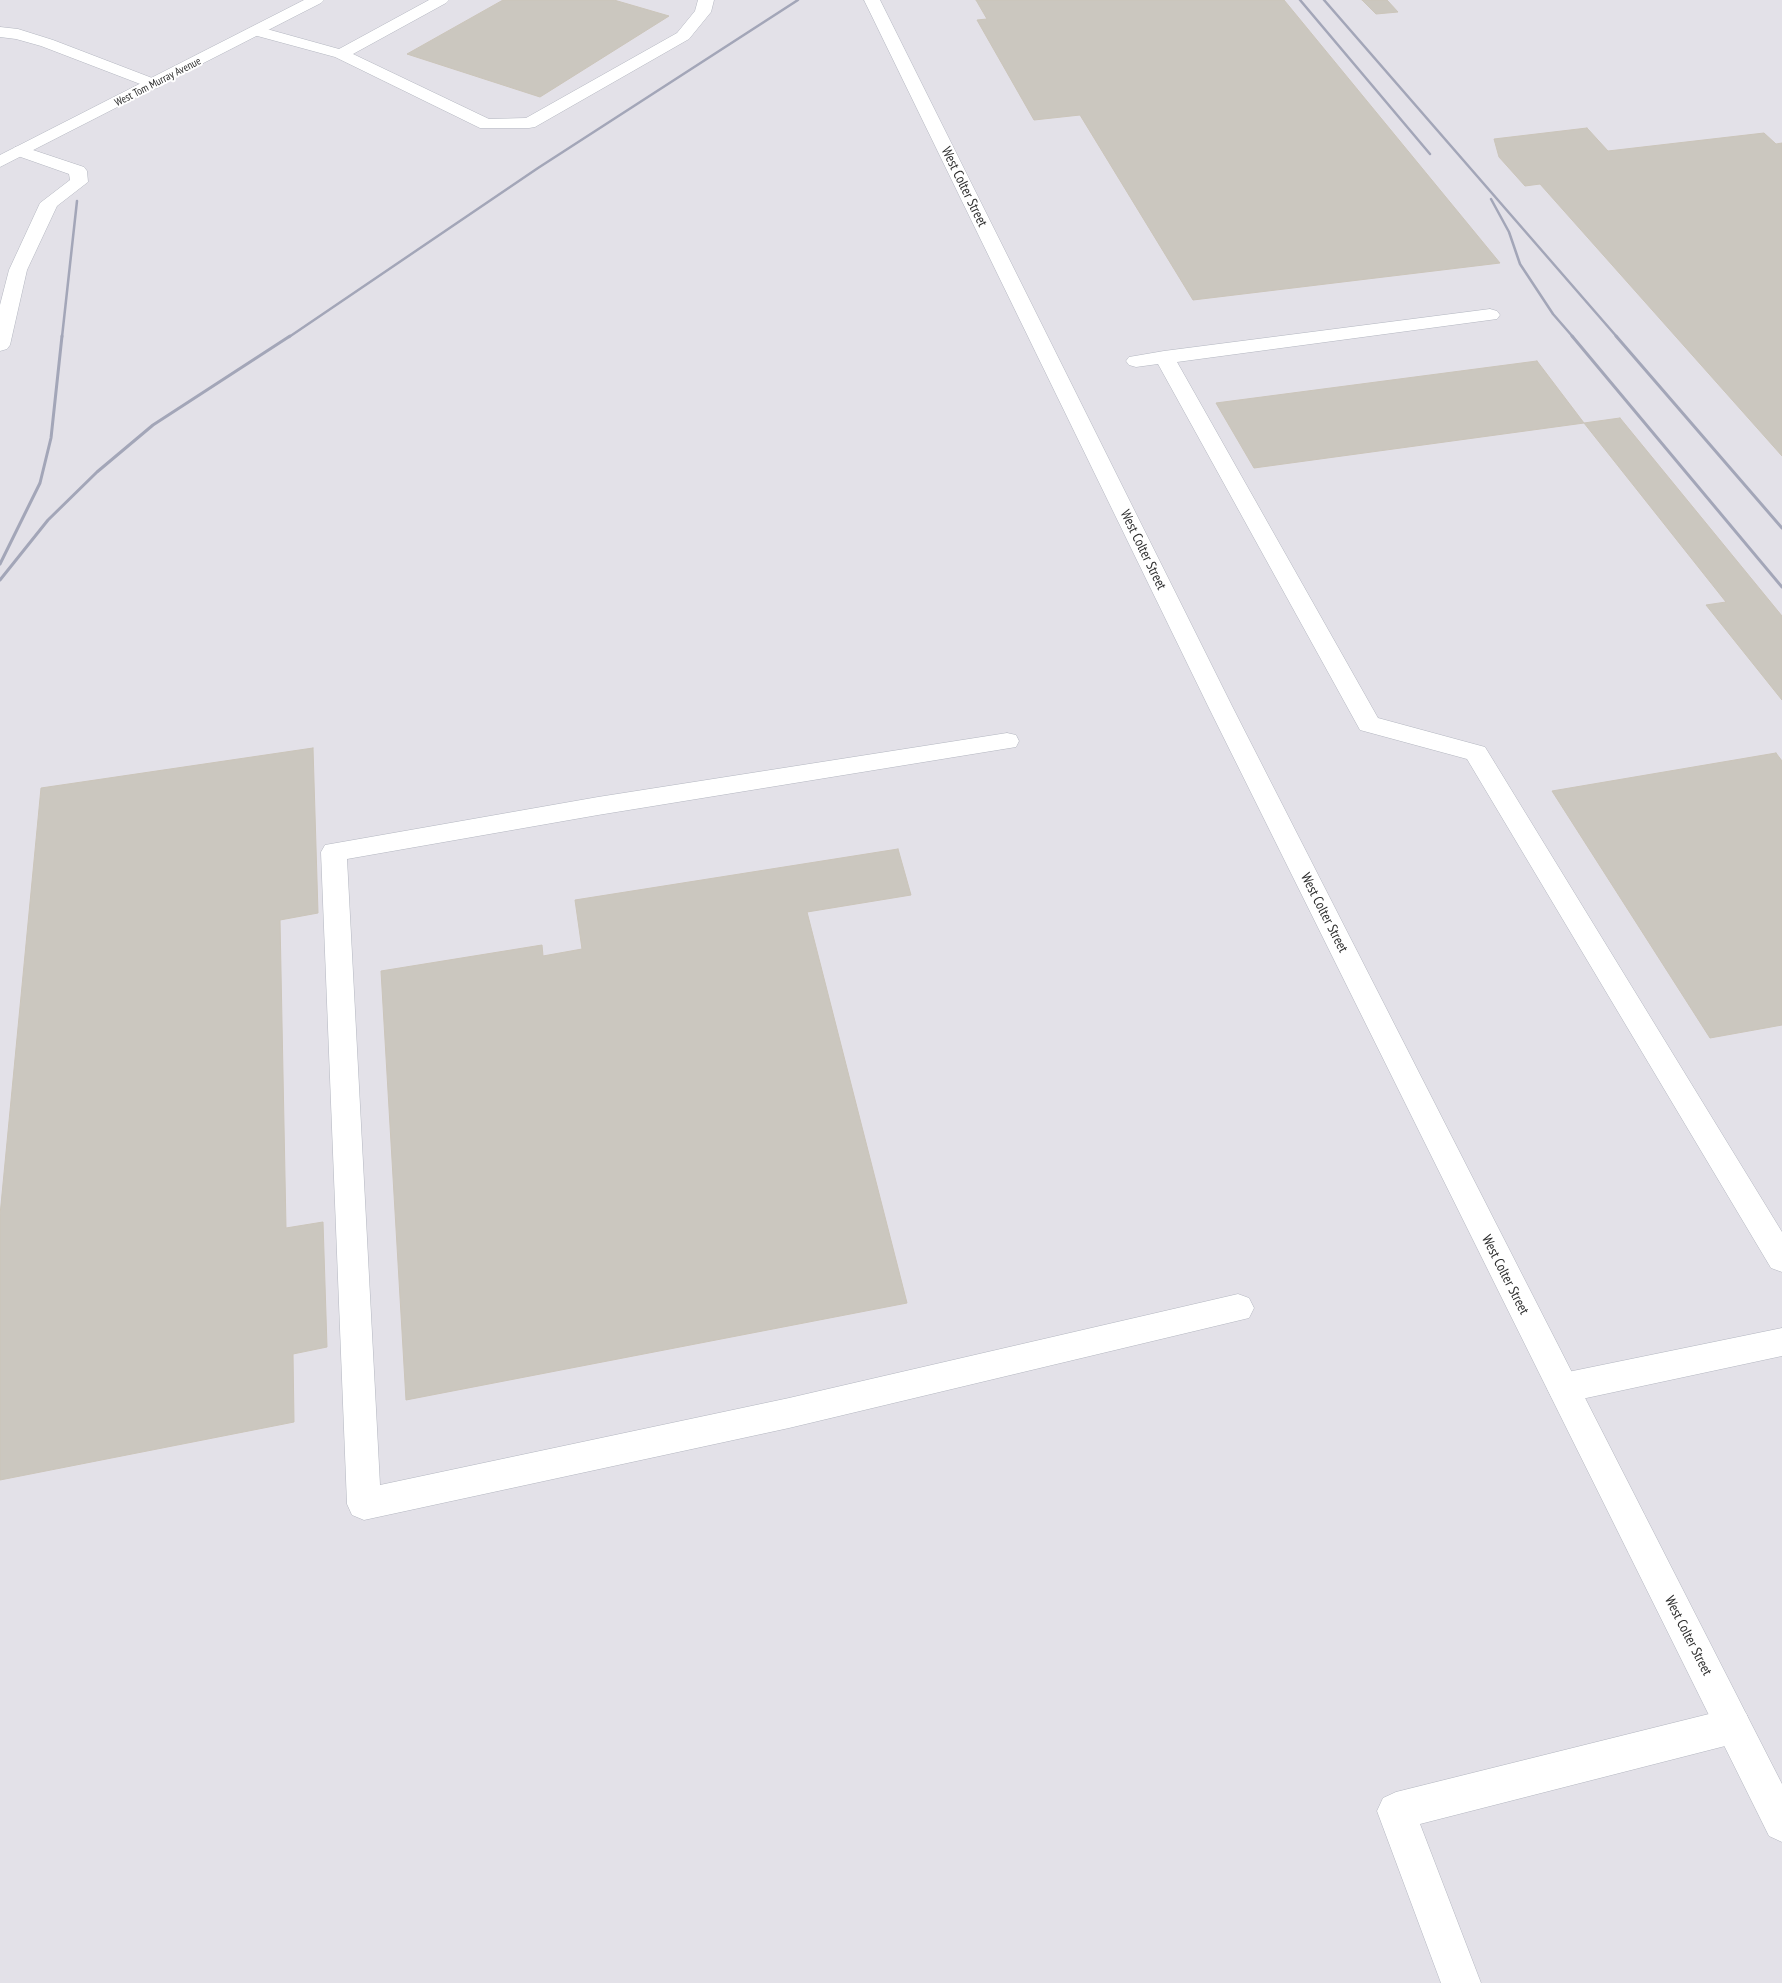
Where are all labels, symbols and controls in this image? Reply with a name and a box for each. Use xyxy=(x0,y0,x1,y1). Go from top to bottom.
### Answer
street label: West Tom Murray Avenue xyxy=(113,55,203,109)
street label: West Colter Street xyxy=(937,144,991,230)
street label: West Colter Street xyxy=(1116,507,1170,593)
street label: West Colter Street xyxy=(1297,870,1351,956)
street label: West Colter Street xyxy=(1478,1232,1532,1318)
street label: West Colter Street xyxy=(1661,1593,1715,1679)

